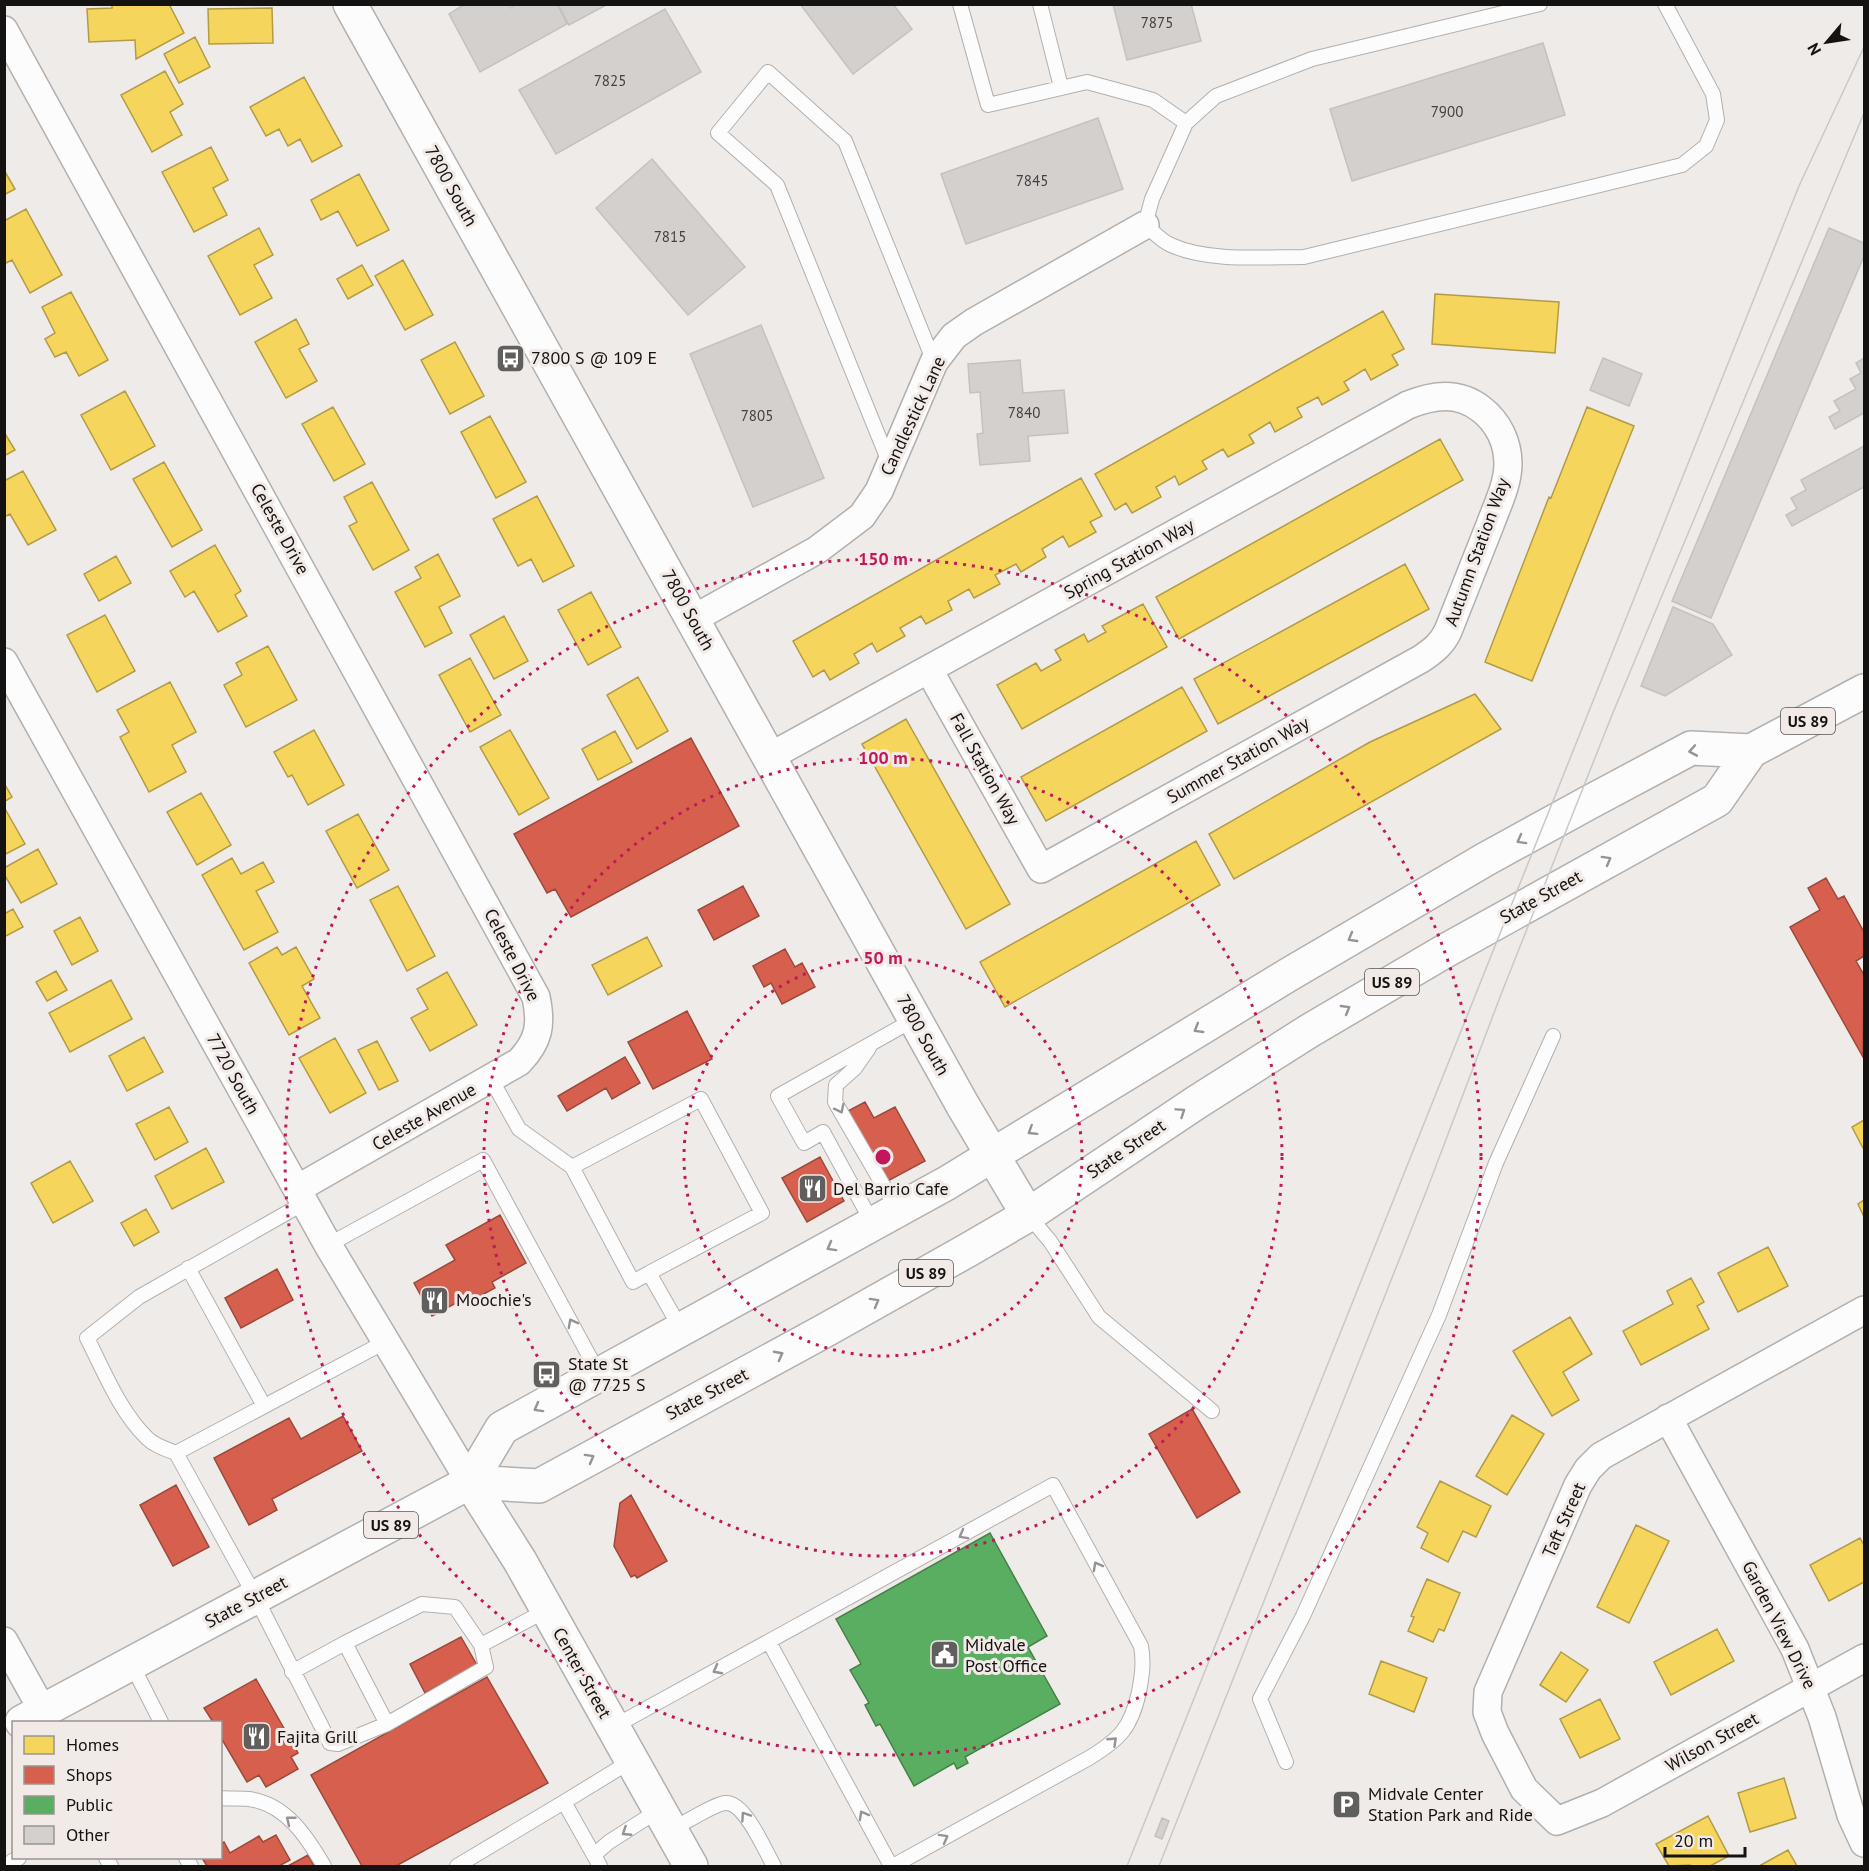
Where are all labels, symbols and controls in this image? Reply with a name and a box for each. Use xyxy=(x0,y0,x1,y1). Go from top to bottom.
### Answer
north arrow xyxy=(1797,12,1857,72)
house number: 7875 xyxy=(1141,13,1173,32)
text: N xyxy=(1803,40,1825,59)
house number: 7825 xyxy=(594,71,626,90)
house number: 7900 xyxy=(1431,102,1463,121)
street label: 7800 South xyxy=(420,141,483,230)
house number: 7845 xyxy=(1016,171,1048,190)
house number: 7815 xyxy=(654,227,686,246)
bus stop icon: 7800 S @ 109 E xyxy=(494,342,526,374)
place label: 7800 S @ 109 E xyxy=(531,346,657,369)
street label: Candlestick Lane xyxy=(875,352,950,479)
house number: 7840 xyxy=(1008,403,1040,422)
house number: 7805 xyxy=(741,406,773,425)
street label: Autumn Station Way xyxy=(1439,474,1514,629)
street label: Celeste Drive xyxy=(246,479,315,578)
street label: Spring Station Way xyxy=(1060,513,1198,604)
text: 150 m xyxy=(858,547,908,570)
street label: 7800 South xyxy=(657,565,720,654)
road number: US 89 xyxy=(1781,708,1835,734)
street label: Fall Station Way xyxy=(945,709,1026,829)
street label: Summer Station Way xyxy=(1162,711,1314,808)
one-way arrow xyxy=(1688,744,1698,757)
text: 100 m xyxy=(858,746,908,769)
one-way arrow xyxy=(1516,833,1527,844)
one-way arrow xyxy=(1601,856,1611,867)
street label: State Street xyxy=(1496,865,1586,929)
street label: Celeste Drive xyxy=(479,905,546,1005)
one-way arrow xyxy=(1348,930,1358,942)
text: 50 m xyxy=(863,946,903,969)
road number: US 89 xyxy=(1365,969,1419,995)
street label: 7800 South xyxy=(892,990,955,1079)
one-way arrow xyxy=(1340,1004,1350,1016)
one-way arrow xyxy=(1194,1022,1204,1034)
street label: 7720 South xyxy=(202,1029,265,1118)
street label: Celeste Avenue xyxy=(368,1078,480,1156)
one-way arrow xyxy=(832,1102,844,1113)
one-way arrow xyxy=(1175,1108,1186,1119)
street label: State Street xyxy=(1082,1114,1170,1183)
one-way arrow xyxy=(1028,1123,1038,1135)
centre of rings xyxy=(873,1147,893,1167)
restaurant icon: Del Barrio Cafe xyxy=(796,1173,828,1205)
place label: Del Barrio Cafe xyxy=(833,1177,949,1200)
one-way arrow xyxy=(827,1240,837,1251)
road number: US 89 xyxy=(899,1260,953,1286)
restaurant icon: Moochie's xyxy=(419,1284,451,1316)
place label: Moochie's xyxy=(456,1288,532,1311)
one-way arrow xyxy=(868,1298,879,1310)
one-way arrow xyxy=(568,1318,579,1329)
one-way arrow xyxy=(773,1351,783,1362)
place label: State St @ 7725 S xyxy=(568,1352,646,1396)
bus stop icon: State St @ 7725 S xyxy=(531,1358,563,1390)
street label: State Street xyxy=(661,1362,752,1425)
one-way arrow xyxy=(533,1401,544,1412)
one-way arrow xyxy=(584,1454,594,1465)
street label: Taft Street xyxy=(1537,1479,1590,1561)
road number: US 89 xyxy=(364,1512,418,1538)
one-way arrow xyxy=(959,1528,969,1539)
street label: Garden View Drive xyxy=(1737,1557,1822,1693)
one-way arrow xyxy=(1093,1562,1104,1572)
street label: State Street xyxy=(200,1570,291,1633)
street label: Center Street xyxy=(548,1623,617,1722)
place label: Midvale Post Office xyxy=(965,1633,1047,1677)
public building icon: Midvale Post Office xyxy=(928,1639,960,1671)
one-way arrow xyxy=(713,1663,724,1674)
street label: Wilson Street xyxy=(1661,1707,1762,1777)
legend xyxy=(12,1721,222,1859)
restaurant icon: Fajita Grill xyxy=(240,1721,272,1753)
place label: Fajita Grill xyxy=(277,1725,358,1748)
text: Homes xyxy=(66,1733,119,1756)
one-way arrow xyxy=(1106,1737,1116,1748)
text: Shops xyxy=(66,1763,112,1786)
place label: Midvale Center Station Park and Ride xyxy=(1368,1782,1533,1826)
parking icon: Midvale Center Station Park and Ride xyxy=(1331,1788,1363,1820)
text: Public xyxy=(66,1793,113,1816)
one-way arrow xyxy=(859,1811,870,1821)
one-way arrow xyxy=(741,1812,752,1823)
one-way arrow xyxy=(286,1816,297,1827)
scale bar xyxy=(1665,1820,1744,1858)
text: Other xyxy=(66,1823,110,1846)
one-way arrow xyxy=(621,1824,632,1835)
text: 20 m xyxy=(1674,1829,1713,1852)
one-way arrow xyxy=(938,1834,948,1845)

